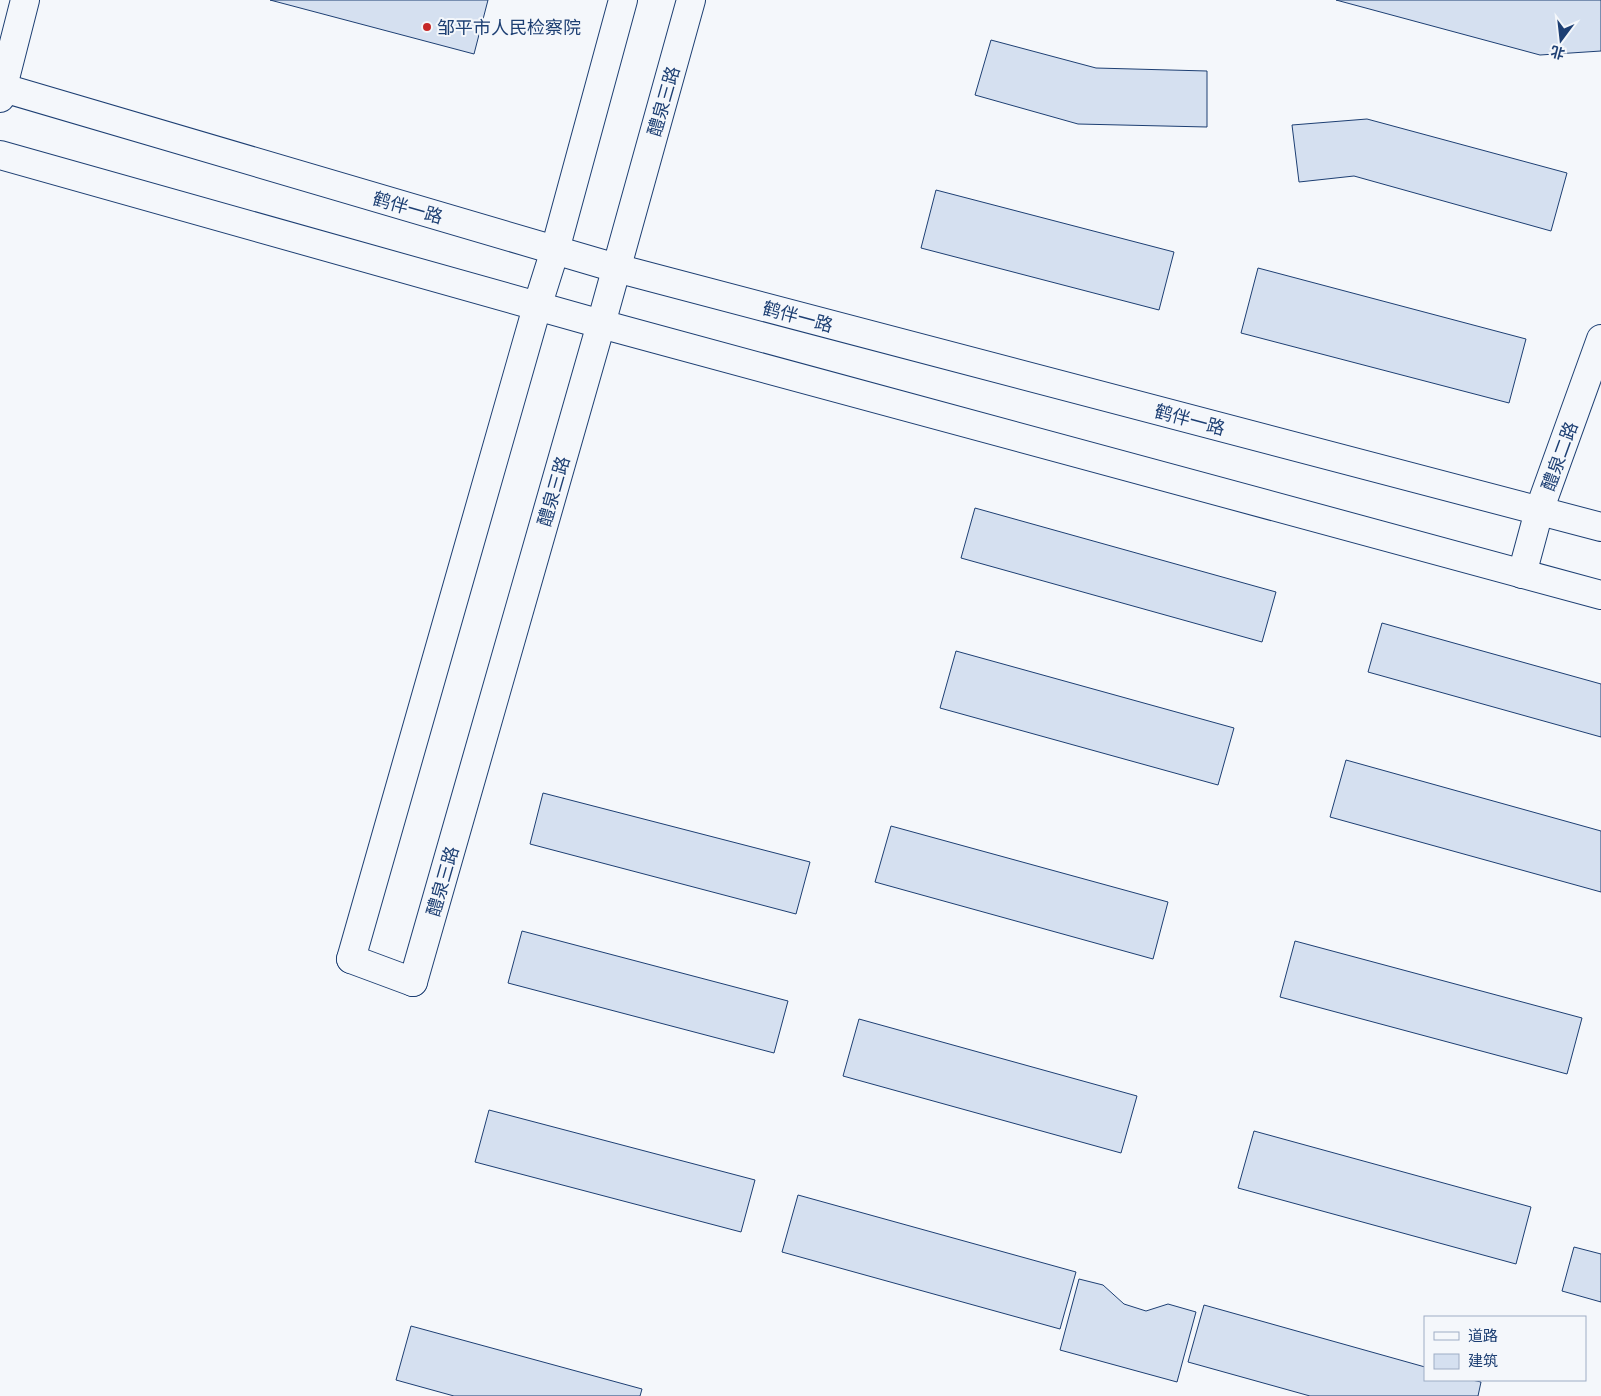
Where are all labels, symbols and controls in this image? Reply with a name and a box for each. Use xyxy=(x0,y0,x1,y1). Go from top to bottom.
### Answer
north arrow xyxy=(1536,15,1586,65)
place label: 邹平市人民检察院 xyxy=(437,16,581,38)
marker: 邹平市人民检察院 xyxy=(421,21,433,33)
text: 北 xyxy=(1549,43,1566,63)
street label: 醴泉三路 xyxy=(643,63,683,139)
street label: 鹤伴一路 xyxy=(370,187,446,227)
street label: 鹤伴一路 xyxy=(760,296,836,336)
street label: 鹤伴一路 xyxy=(1152,399,1228,439)
street label: 醴泉二路 xyxy=(1536,418,1582,494)
street label: 醴泉三路 xyxy=(533,453,573,529)
street label: 醴泉三路 xyxy=(422,843,462,919)
legend xyxy=(1424,1316,1586,1381)
text: 道路 xyxy=(1468,1326,1498,1344)
text: 建筑 xyxy=(1468,1351,1498,1369)

